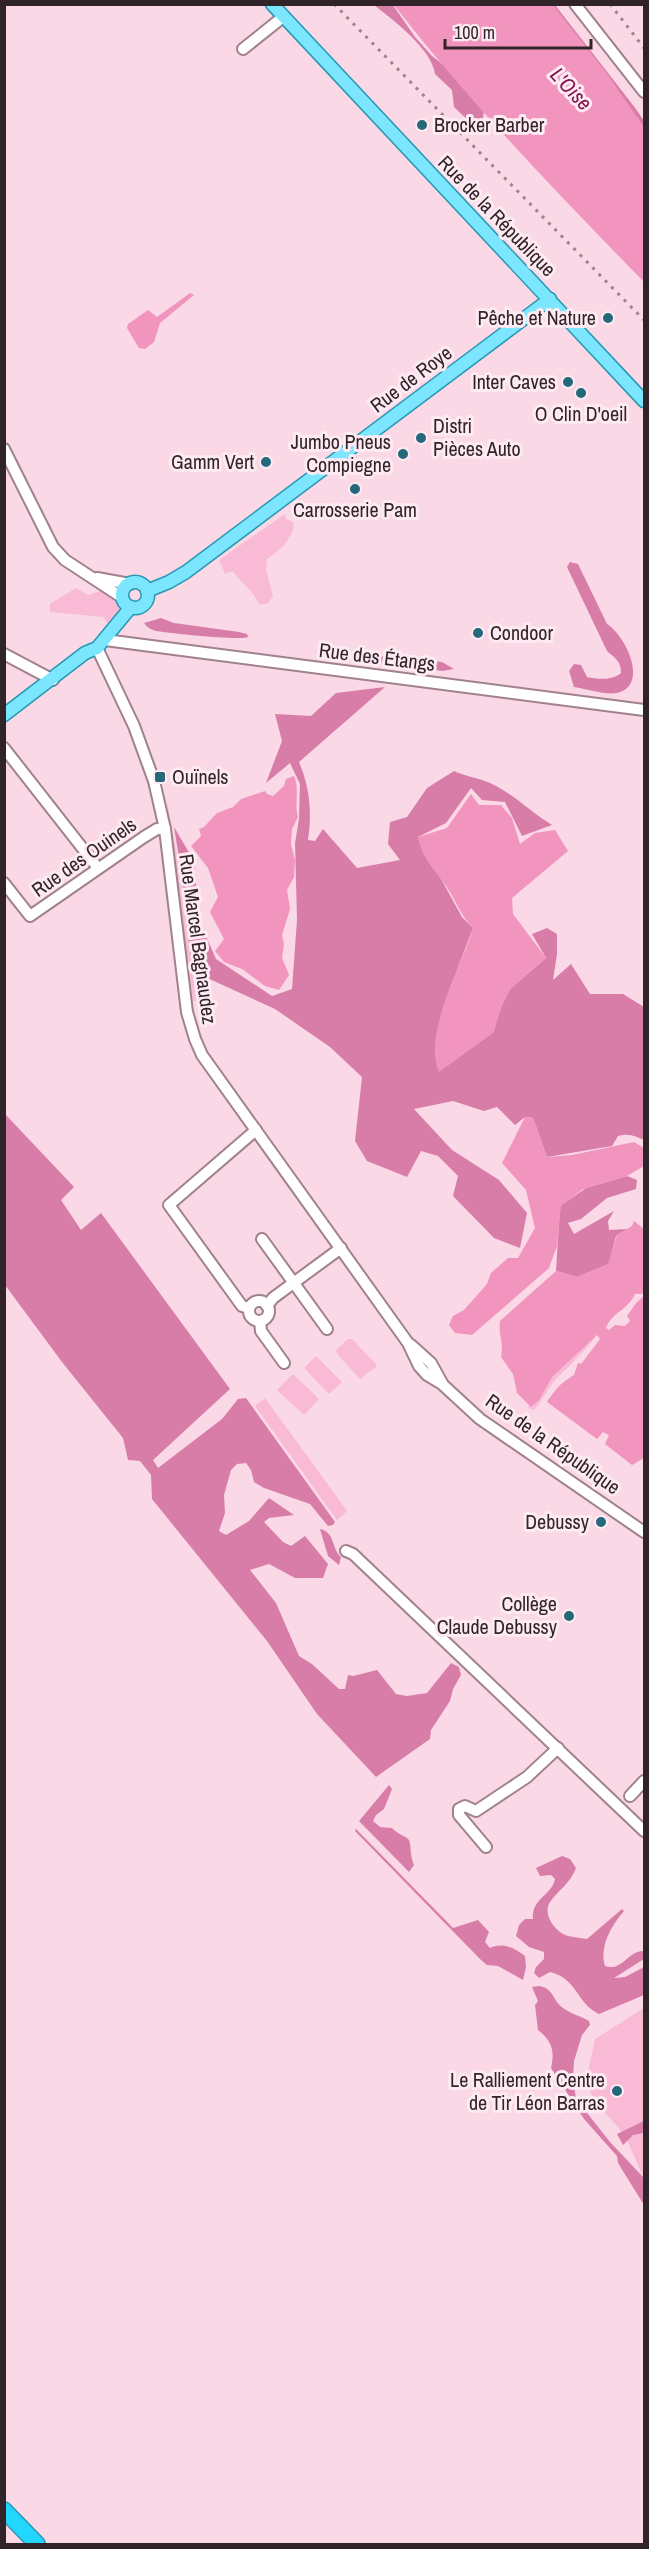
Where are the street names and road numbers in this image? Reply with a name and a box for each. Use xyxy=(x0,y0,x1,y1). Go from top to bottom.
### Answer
street label: Rue de la République xyxy=(433,149,562,282)
street label: Rue de Roye xyxy=(364,339,457,418)
street label: Rue des Étangs xyxy=(317,636,437,677)
street label: Rue des Ouinels xyxy=(26,810,141,903)
street label: Rue Marcel Bagnaudez xyxy=(173,852,224,1026)
street label: Rue de la République xyxy=(481,1387,626,1500)

